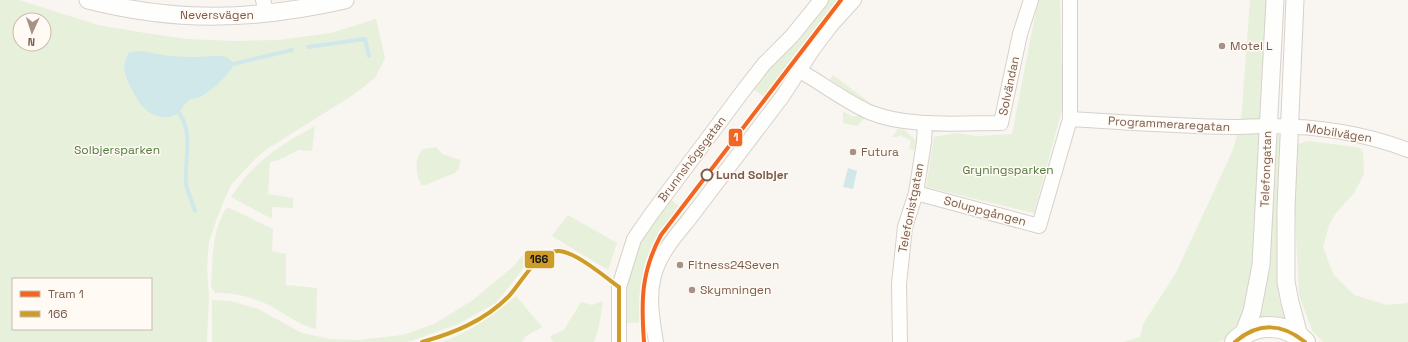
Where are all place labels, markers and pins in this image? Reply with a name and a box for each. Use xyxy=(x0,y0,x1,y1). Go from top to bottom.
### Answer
place label: Motel L xyxy=(1230,38,1273,54)
marker: Motel L xyxy=(1217,41,1227,51)
place label: Futura xyxy=(861,144,899,160)
marker: Futura xyxy=(848,147,858,157)
place label: Lund Solbjer xyxy=(716,167,789,183)
marker: Lund Solbjer xyxy=(700,168,714,182)
place label: Fitness24Seven xyxy=(688,257,779,273)
marker: Fitness24Seven xyxy=(675,260,685,270)
place label: Skymningen xyxy=(700,282,771,298)
marker: Skymningen xyxy=(687,285,697,295)

